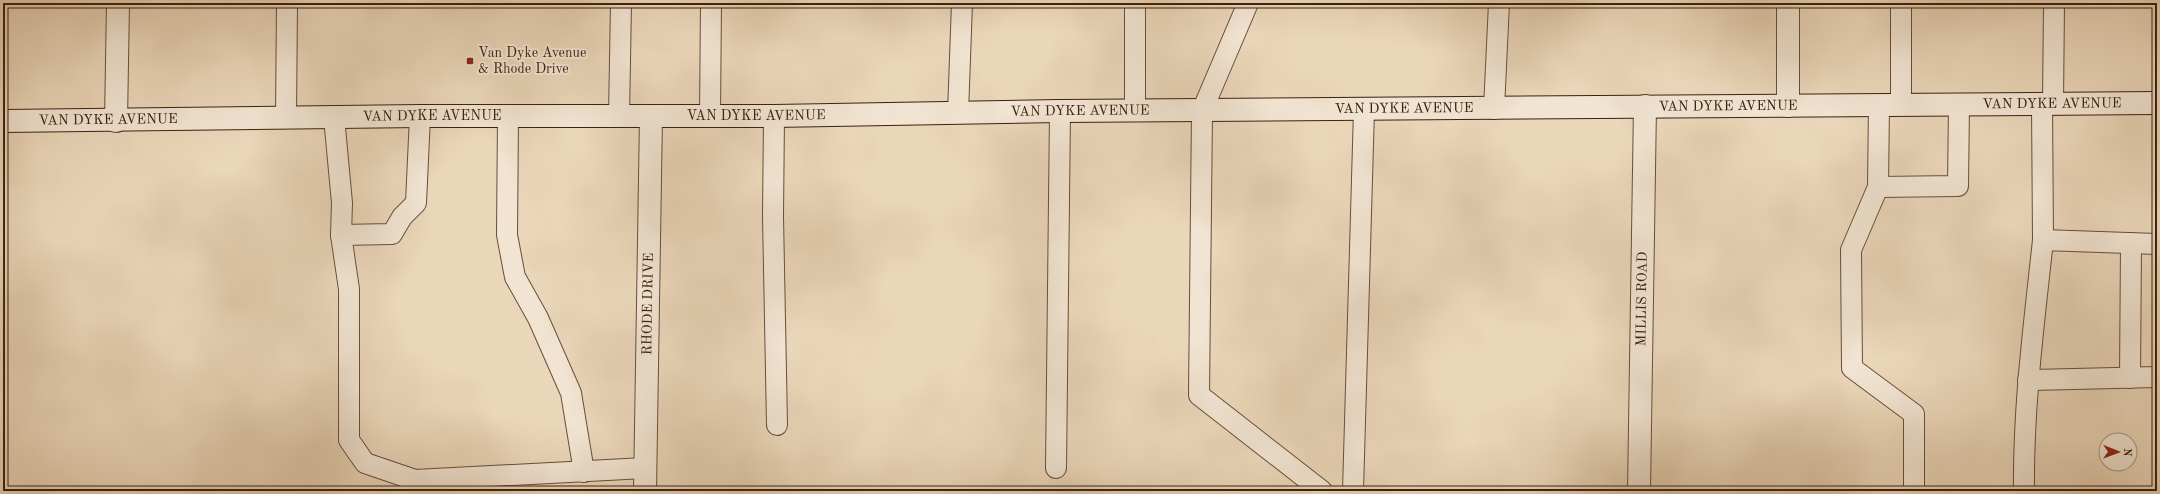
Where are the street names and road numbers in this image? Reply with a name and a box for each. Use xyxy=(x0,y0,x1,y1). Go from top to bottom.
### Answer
street label: VAN DYKE AVENUE xyxy=(1982,96,2122,111)
street label: VAN DYKE AVENUE xyxy=(1658,99,1798,114)
street label: VAN DYKE AVENUE xyxy=(1334,101,1474,116)
street label: VAN DYKE AVENUE xyxy=(1010,103,1150,119)
street label: VAN DYKE AVENUE xyxy=(686,108,826,123)
street label: VAN DYKE AVENUE xyxy=(362,109,502,124)
street label: VAN DYKE AVENUE xyxy=(38,112,178,128)
street label: MILLIS ROAD xyxy=(1634,251,1650,347)
street label: RHODE DRIVE xyxy=(640,253,656,355)

